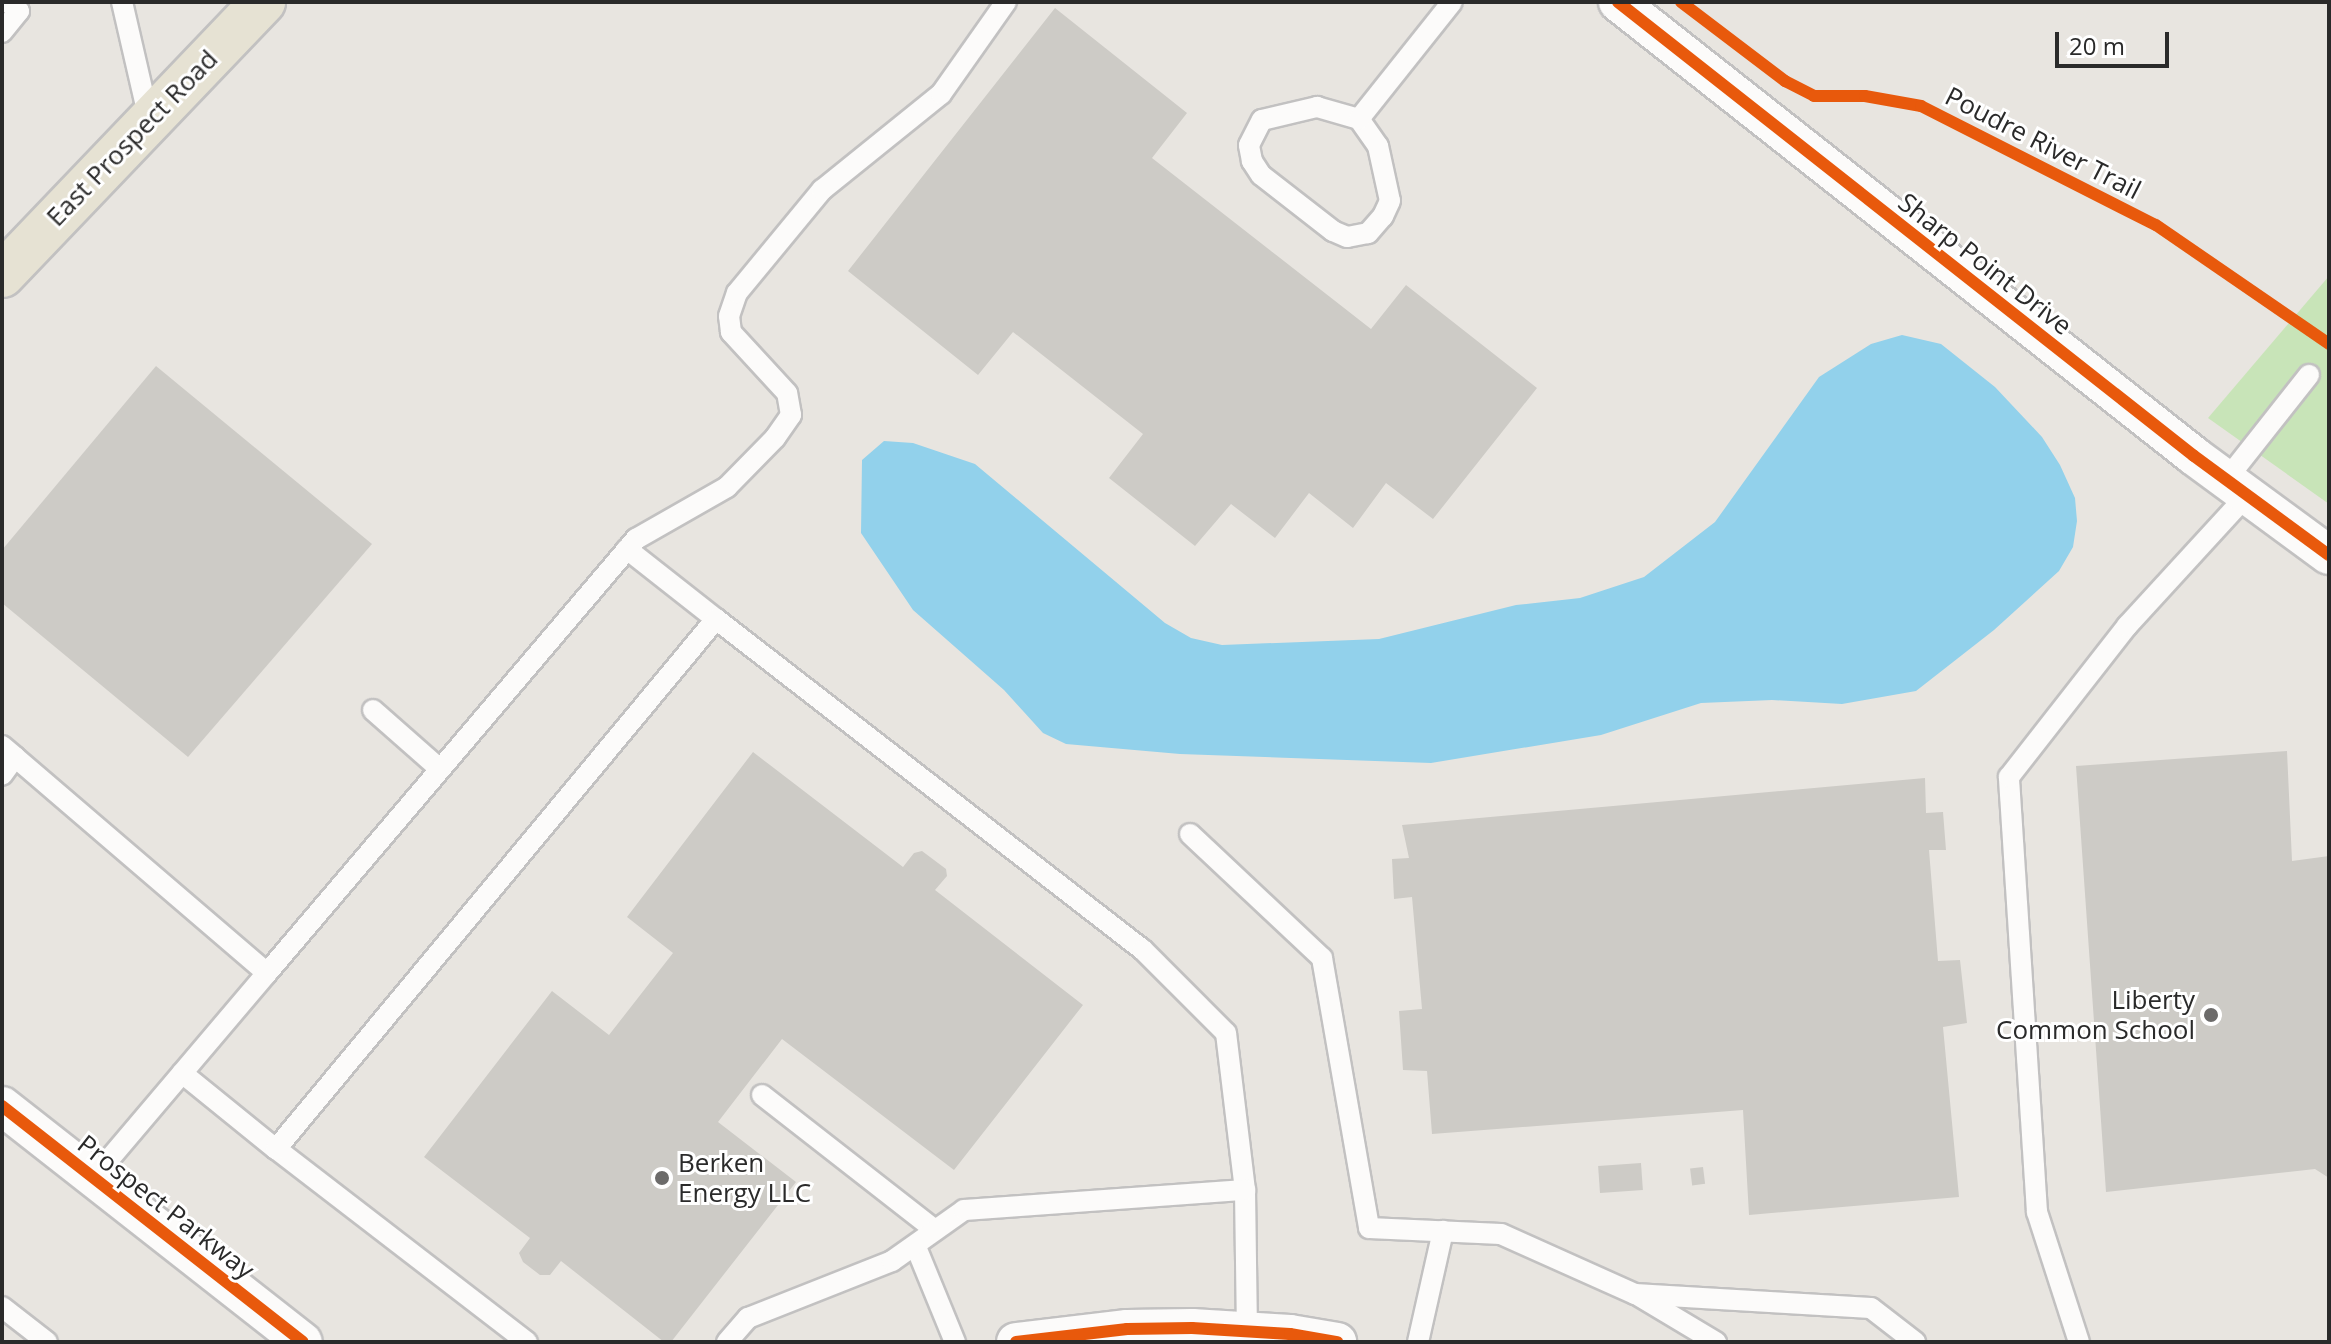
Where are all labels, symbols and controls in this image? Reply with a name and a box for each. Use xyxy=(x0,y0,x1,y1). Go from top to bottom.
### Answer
scale bar xyxy=(2059,16,2173,66)
text: 20 m xyxy=(2069,29,2125,62)
street label: East Prospect Road xyxy=(40,43,224,233)
street label: Poudre River Trail xyxy=(1940,80,2146,206)
street label: Sharp Point Drive xyxy=(1892,187,2078,341)
place label: Liberty Common School xyxy=(1996,984,2195,1046)
marker: Liberty Common School xyxy=(2202,1006,2220,1024)
street label: Prospect Parkway xyxy=(72,1128,260,1286)
place label: Berken Energy LLC xyxy=(678,1147,811,1208)
marker: Berken Energy LLC xyxy=(653,1169,671,1187)

